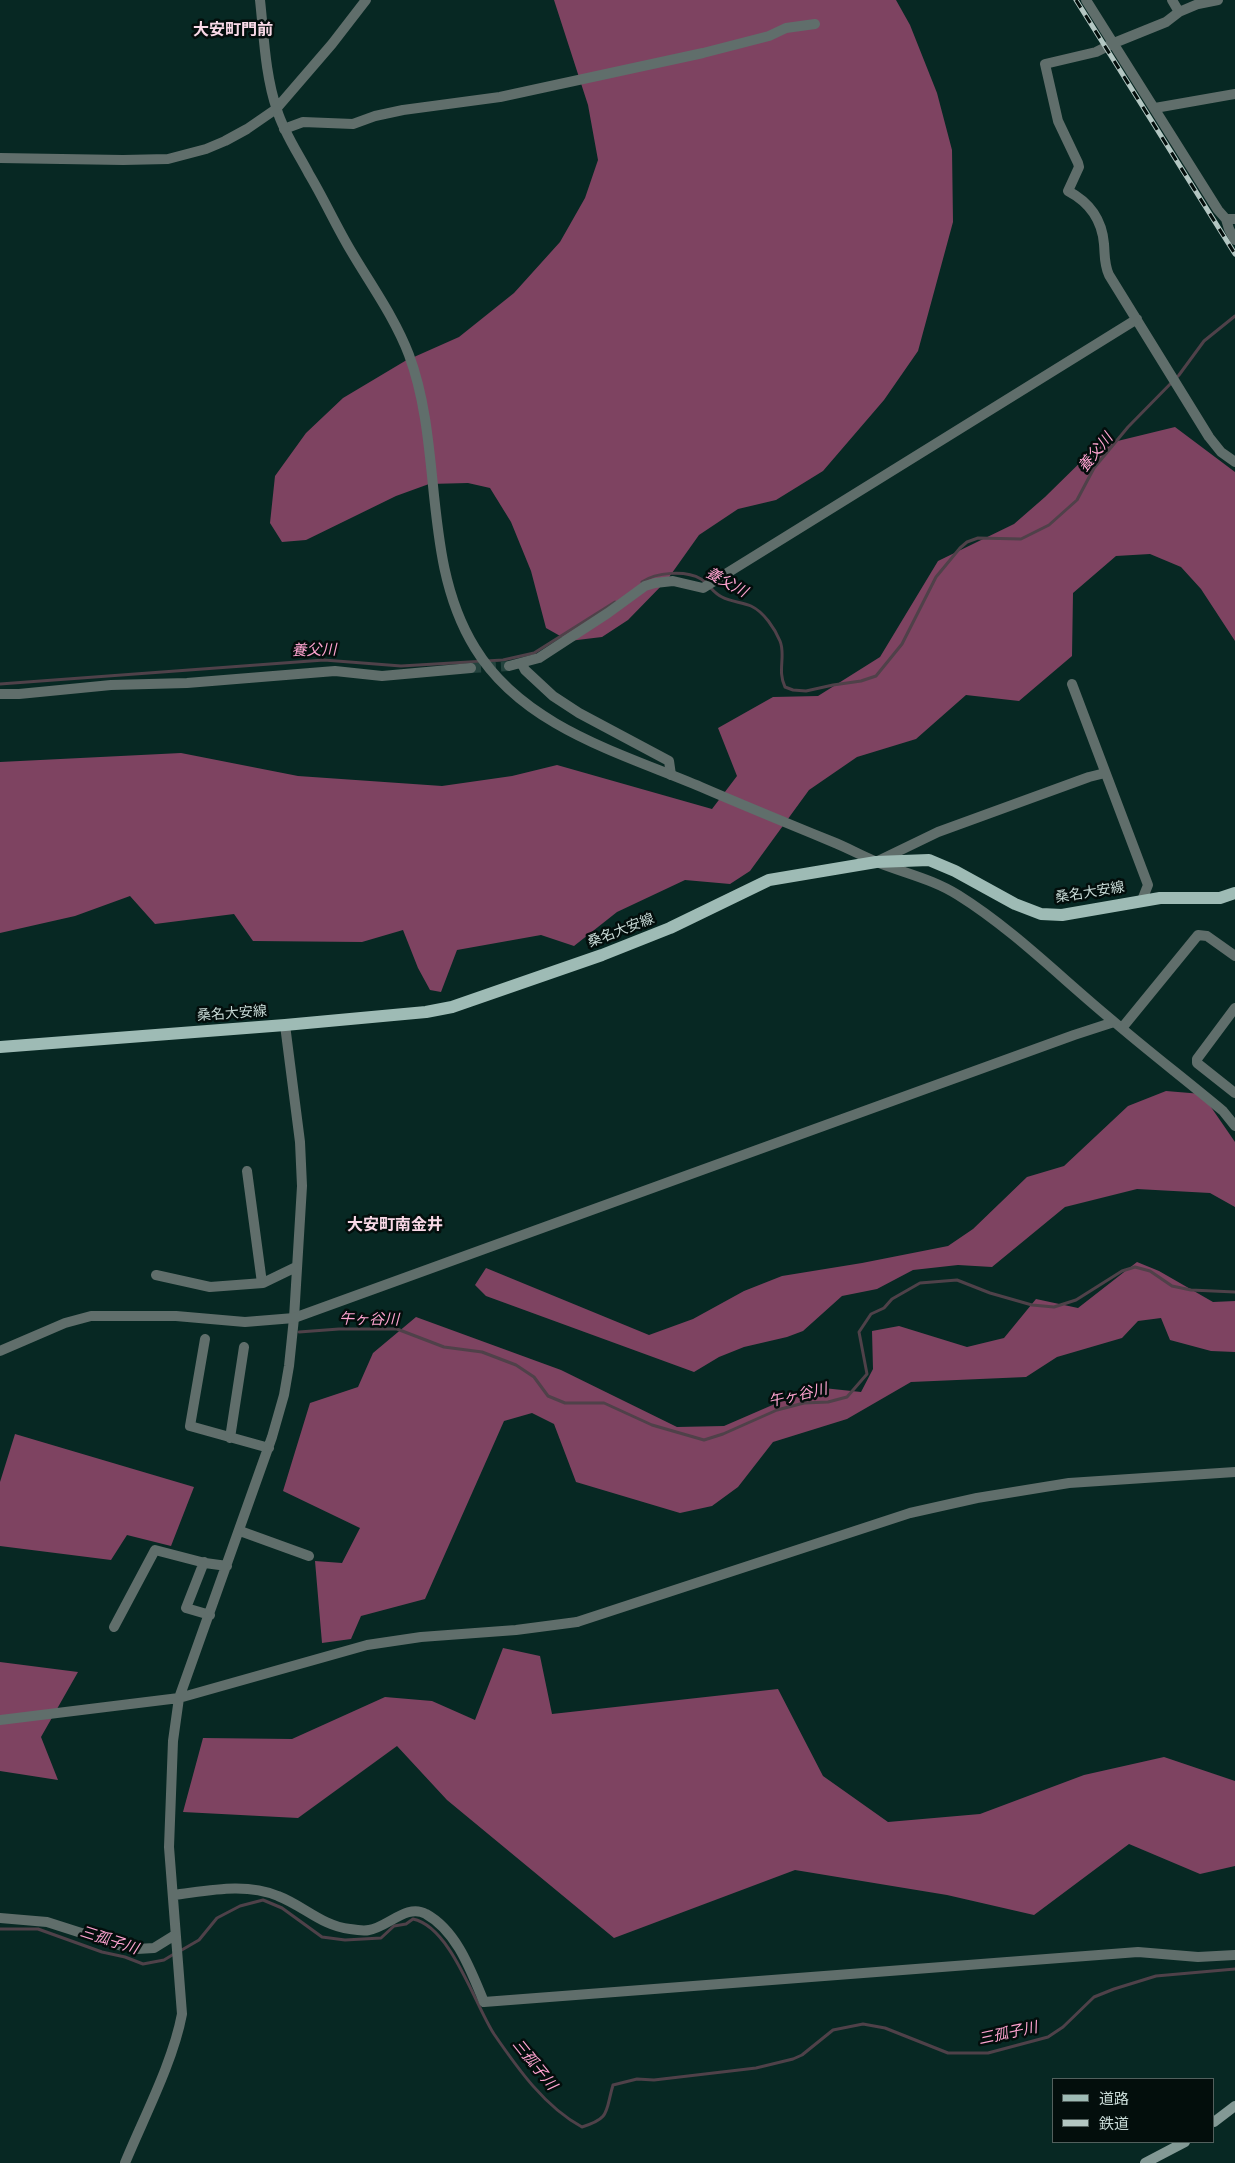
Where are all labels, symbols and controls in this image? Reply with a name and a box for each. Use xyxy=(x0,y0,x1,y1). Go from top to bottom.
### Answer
district label: 大安町門前 xyxy=(193,21,273,41)
water label: 養父川 xyxy=(1075,430,1117,476)
water label: 養父川 xyxy=(702,564,750,602)
water label: 養父川 xyxy=(291,642,337,660)
street label: 桑名大安線 xyxy=(1054,879,1126,907)
street label: 桑名大安線 xyxy=(585,911,657,951)
street label: 桑名大安線 xyxy=(196,1003,268,1025)
district label: 大安町南金井 xyxy=(347,1216,443,1236)
water label: 午ヶ谷川 xyxy=(339,1310,399,1330)
water label: 午ヶ谷川 xyxy=(767,1380,829,1412)
water label: 三孤子川 xyxy=(78,1923,140,1959)
water label: 三孤子川 xyxy=(977,2019,1039,2049)
water label: 三孤子川 xyxy=(508,2036,560,2094)
legend xyxy=(1052,2078,1215,2143)
text: 道路 xyxy=(1099,2089,1129,2109)
text: 鉄道 xyxy=(1099,2114,1129,2134)

